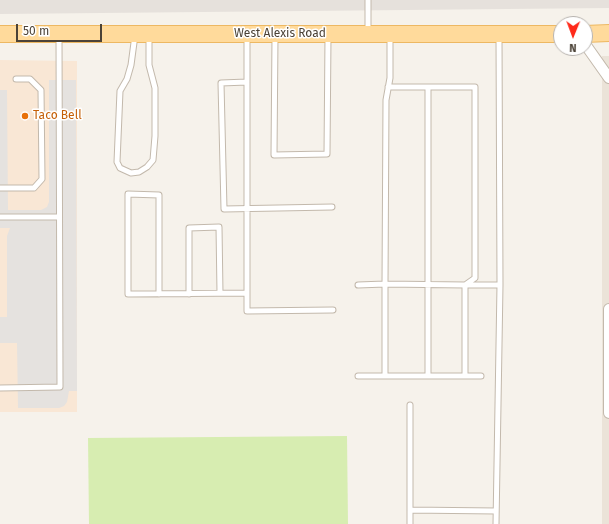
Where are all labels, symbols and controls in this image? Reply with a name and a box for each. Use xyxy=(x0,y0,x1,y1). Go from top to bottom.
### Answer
scale bar xyxy=(18,16,104,42)
north arrow xyxy=(553,16,593,56)
text: 50 m xyxy=(23,24,49,38)
street label: West Alexis Road xyxy=(234,27,326,41)
text: N xyxy=(569,41,577,54)
place label: Taco Bell xyxy=(33,109,82,123)
marker: Taco Bell xyxy=(20,111,30,121)

